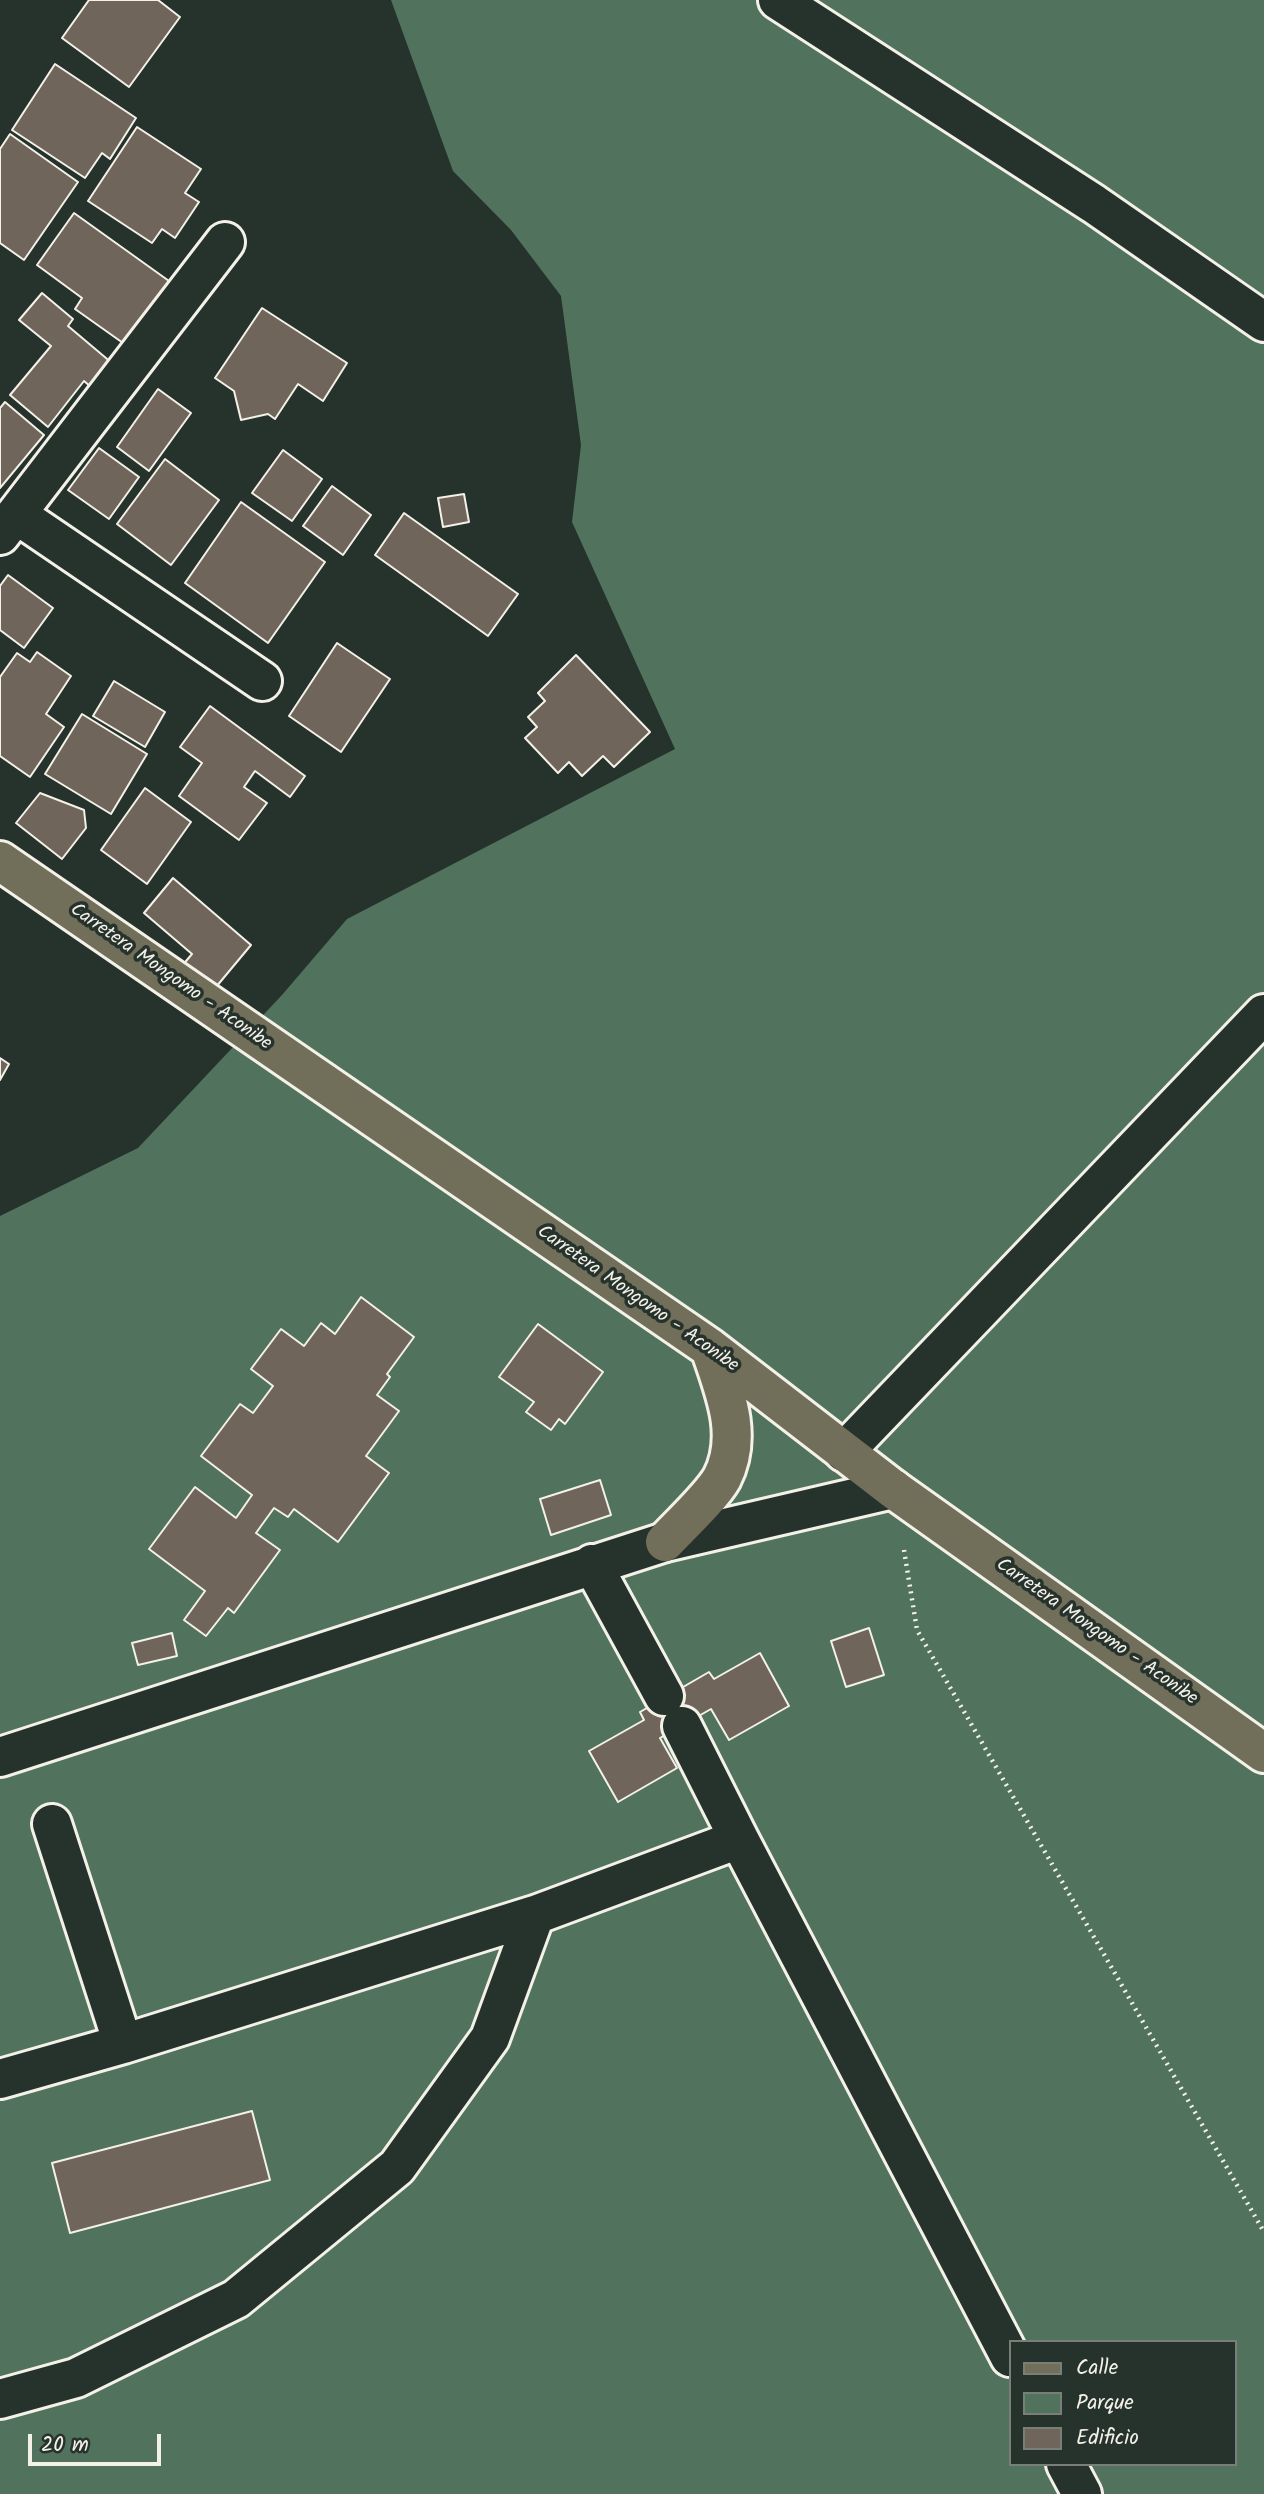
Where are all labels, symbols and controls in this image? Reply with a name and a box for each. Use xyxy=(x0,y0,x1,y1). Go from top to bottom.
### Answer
street label: Carretera Mongomo - Aconibe xyxy=(65,900,275,1056)
street label: Carretera Mongomo - Aconibe xyxy=(532,1222,742,1378)
street label: Carretera Mongomo - Aconibe xyxy=(991,1555,1201,1711)
legend xyxy=(1009,2340,1236,2466)
text: Calle xyxy=(1076,2352,1118,2385)
text: Parque xyxy=(1076,2387,1134,2420)
scale bar xyxy=(32,2420,164,2464)
text: Edificio xyxy=(1076,2422,1139,2455)
text: 20 m xyxy=(41,2429,89,2462)

